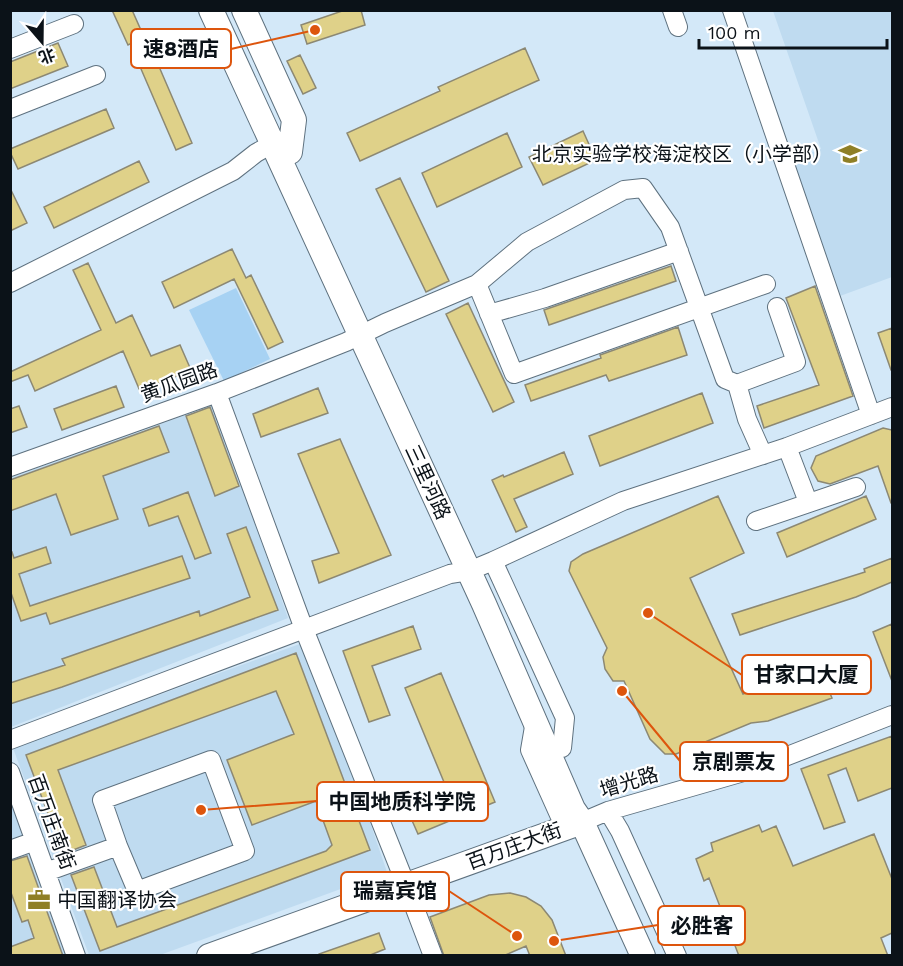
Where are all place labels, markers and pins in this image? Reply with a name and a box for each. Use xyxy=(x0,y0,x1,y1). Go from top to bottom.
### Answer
callout: 速8酒店 xyxy=(131,29,231,68)
school or university icon: 北京实验学校海淀校区（小学部） xyxy=(837,141,863,167)
place label: 北京实验学校海淀校区（小学部） xyxy=(532,142,832,166)
callout: 甘家口大厦 xyxy=(742,655,871,694)
callout: 京剧票友 xyxy=(680,742,788,781)
callout: 中国地质科学院 xyxy=(317,782,488,821)
callout: 瑞嘉宾馆 xyxy=(341,872,449,911)
office icon: 中国翻译协会 xyxy=(26,887,52,913)
place label: 中国翻译协会 xyxy=(57,888,177,912)
callout: 必胜客 xyxy=(658,906,745,945)

